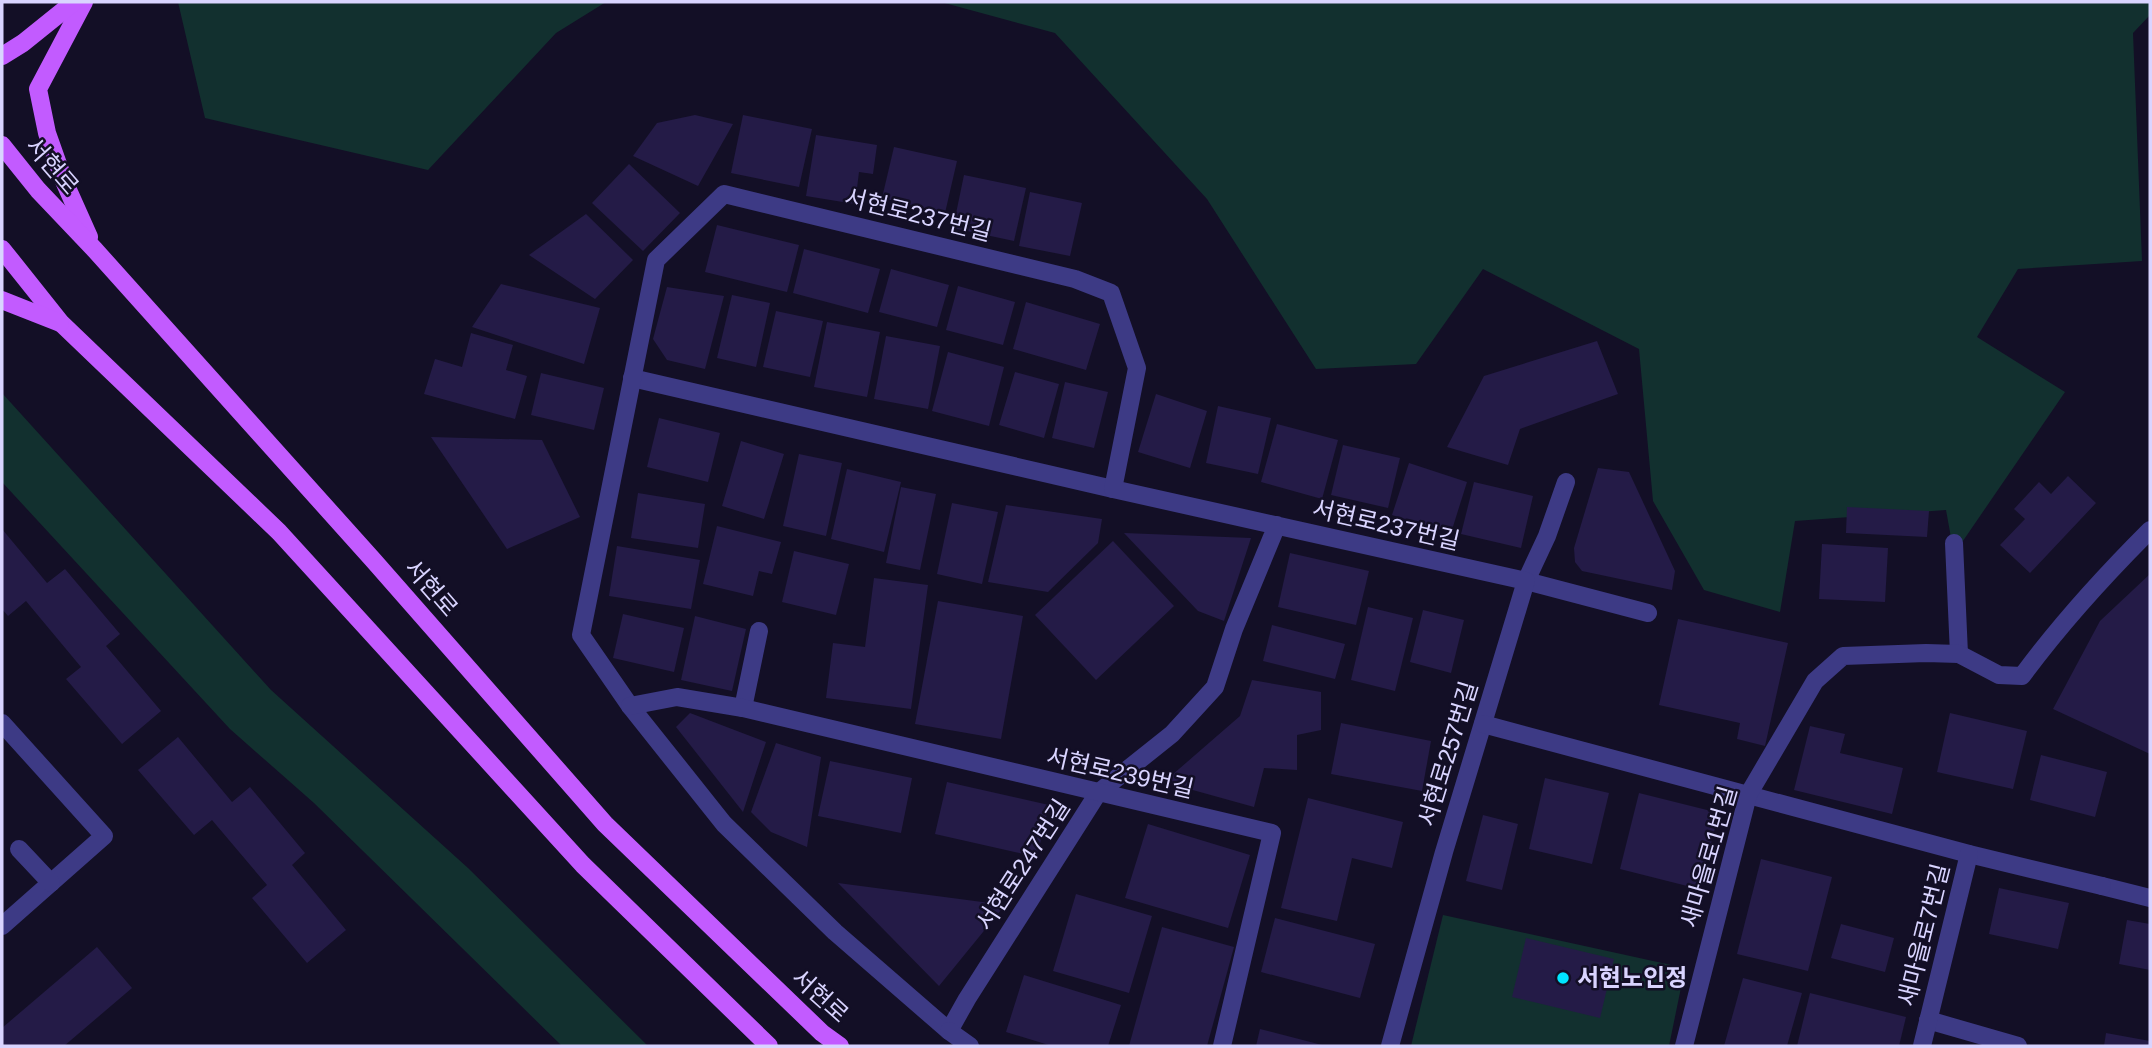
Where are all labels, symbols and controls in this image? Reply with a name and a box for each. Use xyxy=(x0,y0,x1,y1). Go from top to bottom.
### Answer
street label: 서현로 xyxy=(20,132,84,200)
street label: 서현로237번길 xyxy=(842,183,994,246)
street label: 서현로237번길 xyxy=(1310,494,1462,555)
street label: 서현로 xyxy=(399,554,463,622)
street label: 서현로257번길 xyxy=(1413,678,1482,830)
street label: 서현로239번길 xyxy=(1044,742,1196,803)
street label: 새마을로1번길 xyxy=(1675,783,1742,931)
street label: 서현로247번길 xyxy=(970,794,1075,935)
street label: 새마을로7번길 xyxy=(1893,861,1954,1009)
street label: 서현로 xyxy=(787,963,854,1028)
place label: 서현노인정 xyxy=(1577,964,1687,991)
marker: 서현노인정 xyxy=(1555,970,1571,986)

